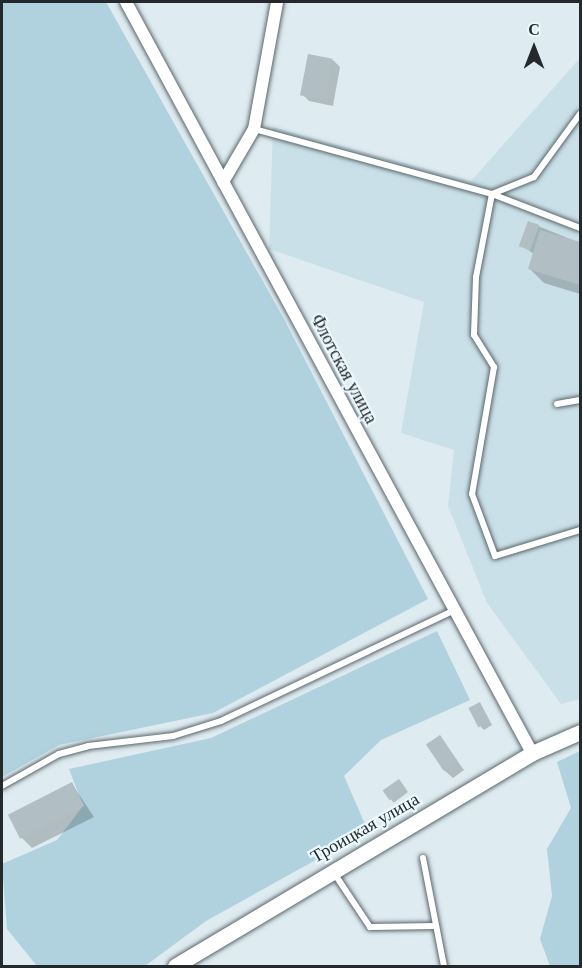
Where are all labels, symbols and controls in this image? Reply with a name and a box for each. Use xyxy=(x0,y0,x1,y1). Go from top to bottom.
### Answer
north arrow xyxy=(504,18,564,78)
text: С xyxy=(528,21,540,38)
street label: Флотская улица xyxy=(306,311,382,427)
street label: Троицкая улица xyxy=(307,788,423,868)

